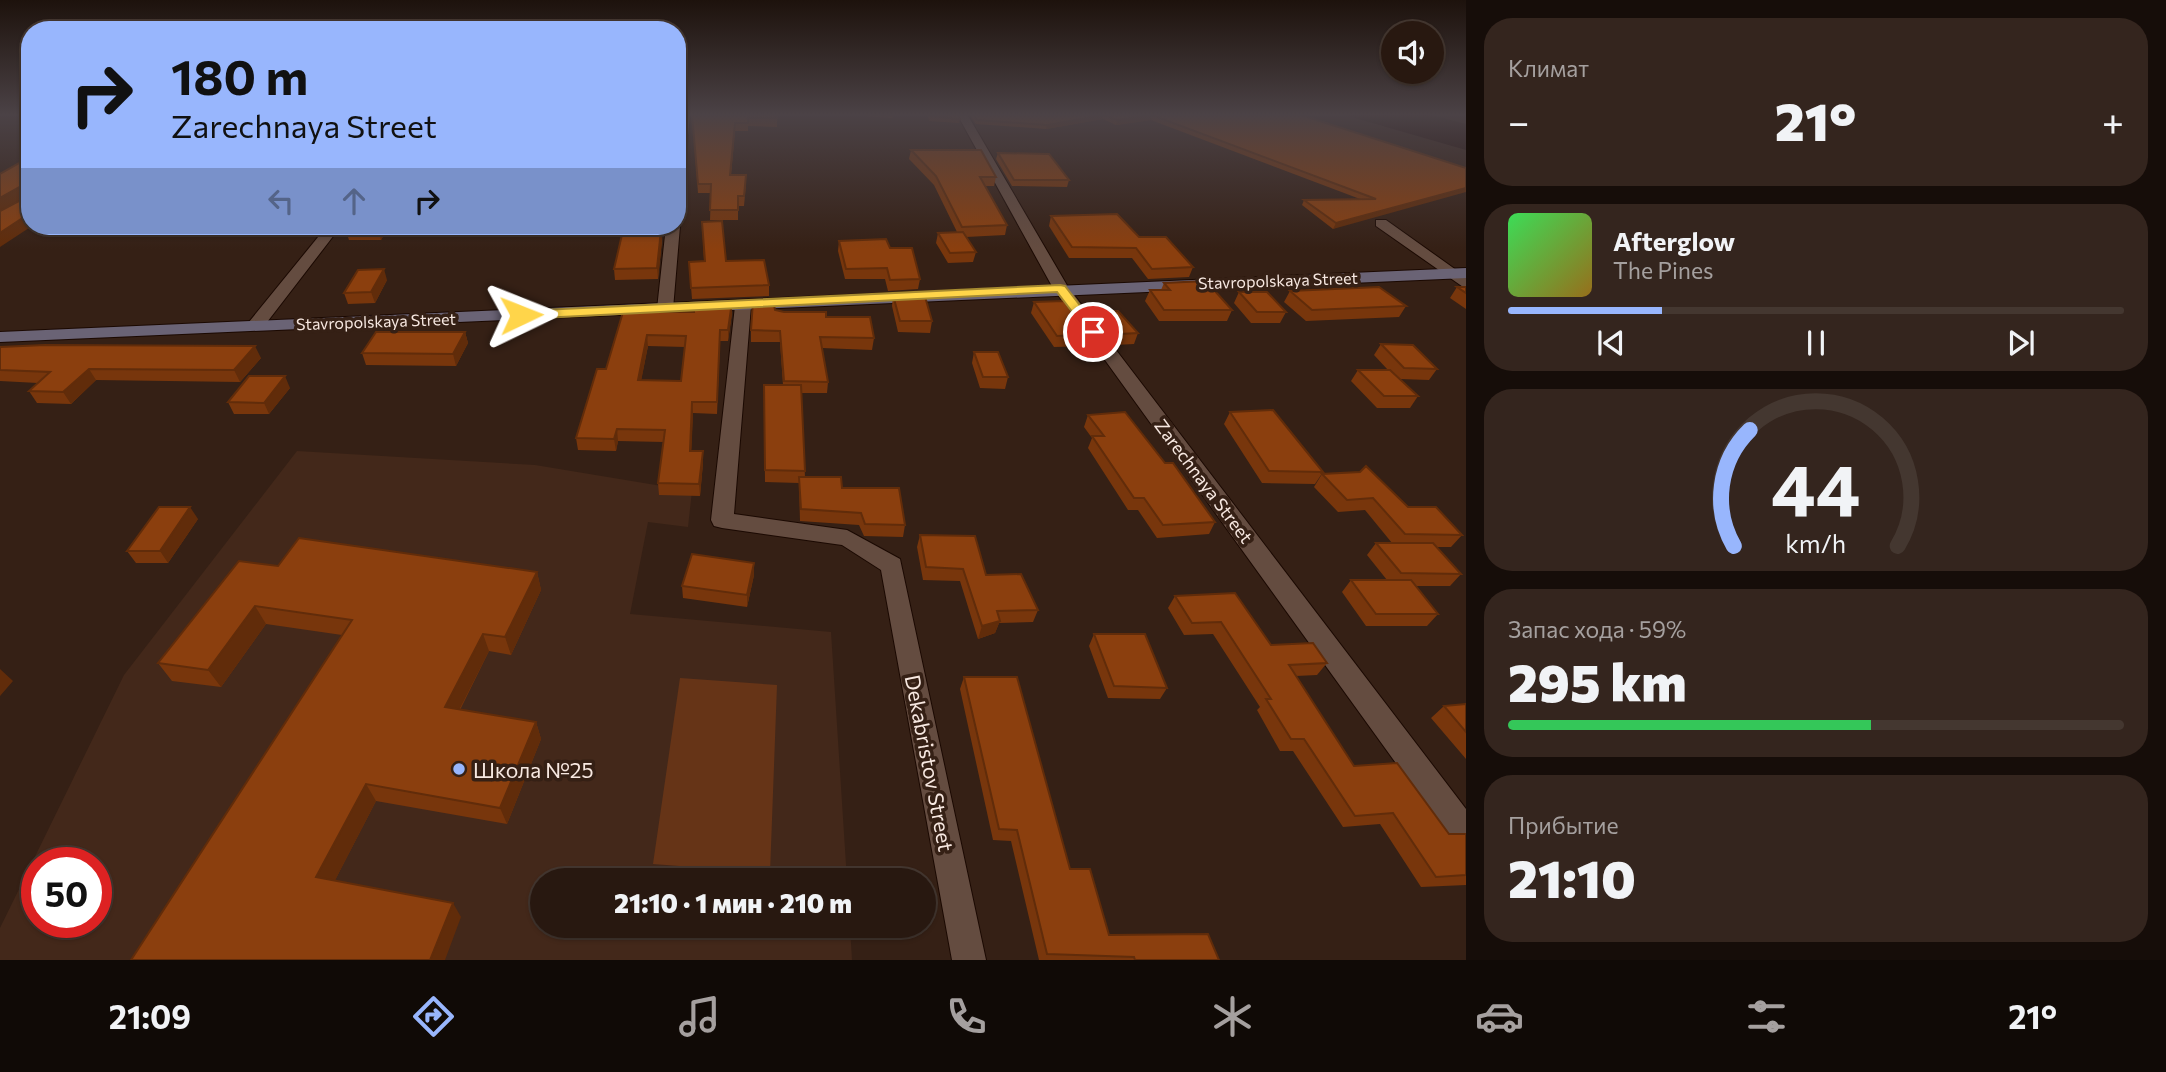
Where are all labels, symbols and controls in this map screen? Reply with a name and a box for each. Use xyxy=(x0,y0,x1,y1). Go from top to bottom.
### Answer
map controls xyxy=(1381,21,1444,84)
button: sound xyxy=(1381,21,1444,84)
text: 180 m xyxy=(171,45,308,105)
icon: right xyxy=(56,49,147,140)
text: Климат xyxy=(1508,54,1589,82)
text: 21° xyxy=(1775,88,1856,152)
text: − xyxy=(1508,97,1530,144)
text: + xyxy=(2102,97,2124,144)
text: Zarechnaya Street xyxy=(171,105,437,145)
icon: left xyxy=(262,182,300,220)
icon: ahead xyxy=(335,182,373,220)
icon: right xyxy=(408,182,446,220)
text: Afterglow xyxy=(1613,225,1735,256)
text: The Pines xyxy=(1613,256,1714,284)
street label: Stavropolskaya Street xyxy=(1198,268,1359,292)
position arrow xyxy=(484,278,558,352)
pin xyxy=(1063,302,1123,362)
street label: Stavropolskaya Street xyxy=(296,309,457,333)
icon: arrive xyxy=(1074,313,1112,351)
icon: previous xyxy=(1592,324,1630,362)
icon: pause xyxy=(1797,324,1835,362)
icon: next xyxy=(2002,324,2040,362)
street label: Zarechnaya Street xyxy=(1150,415,1258,547)
text: 44 xyxy=(1771,442,1861,531)
text: km/h xyxy=(1786,528,1846,558)
text: Запас хода · 59% xyxy=(1508,615,1686,643)
text: 295 km xyxy=(1508,649,1687,713)
street label: Dekabristov Street xyxy=(901,673,959,853)
place label: Школа №25 xyxy=(473,757,593,782)
marker: Школа №25 xyxy=(451,761,467,777)
text: Прибытие xyxy=(1508,811,1619,839)
text: 21:10 xyxy=(1508,845,1636,909)
speed limit sign: 50 xyxy=(21,847,112,938)
text: 21:10 · 1 мин · 210 m xyxy=(614,887,852,918)
icon: directions xyxy=(409,992,458,1041)
icon: music xyxy=(675,992,724,1041)
icon: phone xyxy=(942,992,991,1041)
icon: climate xyxy=(1208,992,1257,1041)
icon: car xyxy=(1475,992,1524,1041)
icon: filters xyxy=(1742,992,1791,1041)
text: 21:09 xyxy=(109,996,191,1036)
text: 21° xyxy=(2008,996,2057,1036)

